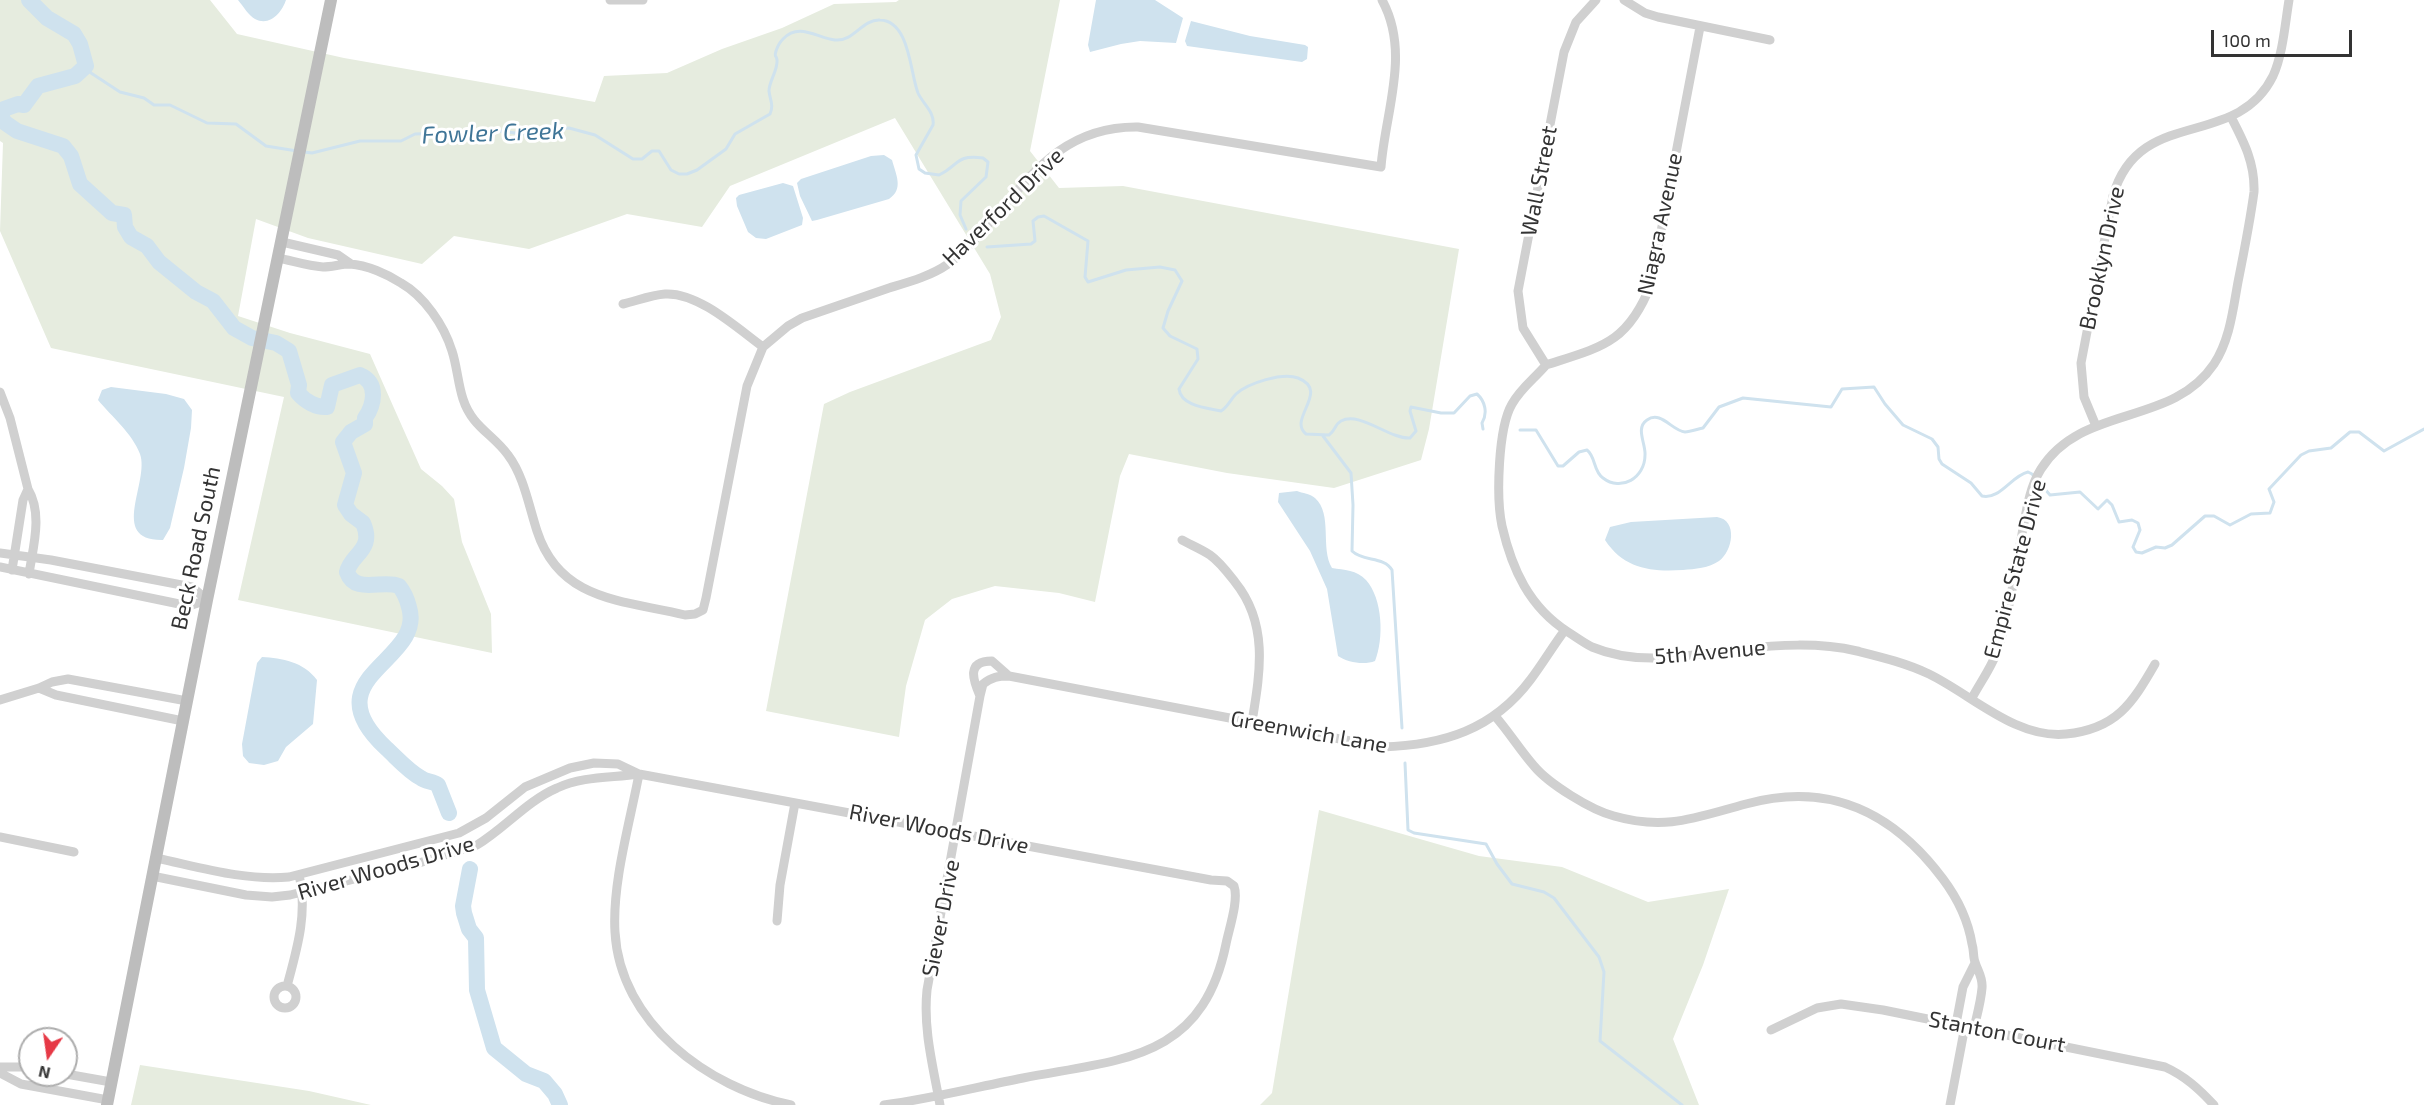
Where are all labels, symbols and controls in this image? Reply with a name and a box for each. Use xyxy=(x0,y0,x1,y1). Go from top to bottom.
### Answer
scale bar xyxy=(2214,18,2355,56)
text: 100 m xyxy=(2222,29,2271,51)
water label: Fowler Creek xyxy=(421,116,565,150)
street label: Wall Street xyxy=(1515,124,1563,238)
street label: Haverford Drive xyxy=(937,143,1069,271)
street label: Niagra Avenue xyxy=(1632,150,1688,298)
street label: Brooklyn Drive xyxy=(2074,184,2130,332)
street label: Beck Road South xyxy=(166,464,226,632)
street label: Empire State Drive xyxy=(1978,476,2052,662)
street label: 5th Avenue xyxy=(1653,634,1767,670)
street label: Greenwich Lane xyxy=(1229,705,1389,759)
street label: River Woods Drive xyxy=(847,799,1031,859)
street label: River Woods Drive xyxy=(295,830,477,906)
street label: Siever Drive xyxy=(917,857,965,979)
street label: Stanton Court xyxy=(1926,1006,2068,1058)
north arrow xyxy=(18,1027,78,1087)
text: N xyxy=(37,1063,52,1084)

